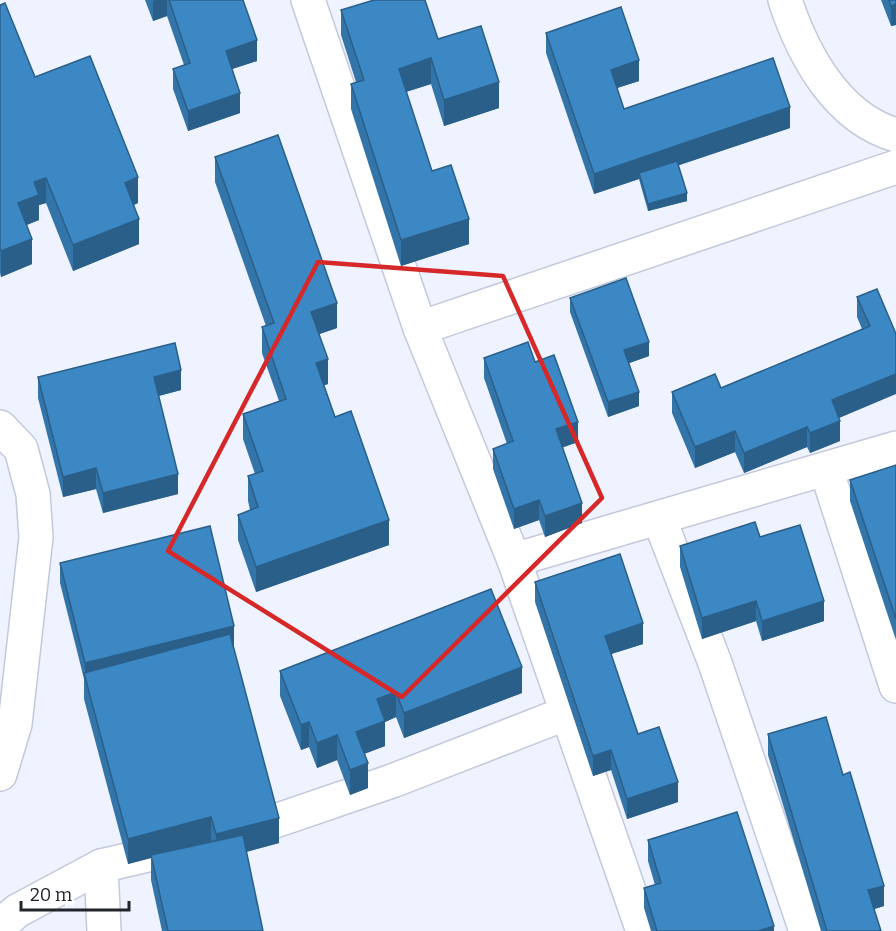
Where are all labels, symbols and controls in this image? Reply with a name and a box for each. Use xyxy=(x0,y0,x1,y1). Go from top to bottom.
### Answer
scale bar xyxy=(21,874,129,912)
text: 20 m xyxy=(30,884,72,906)

